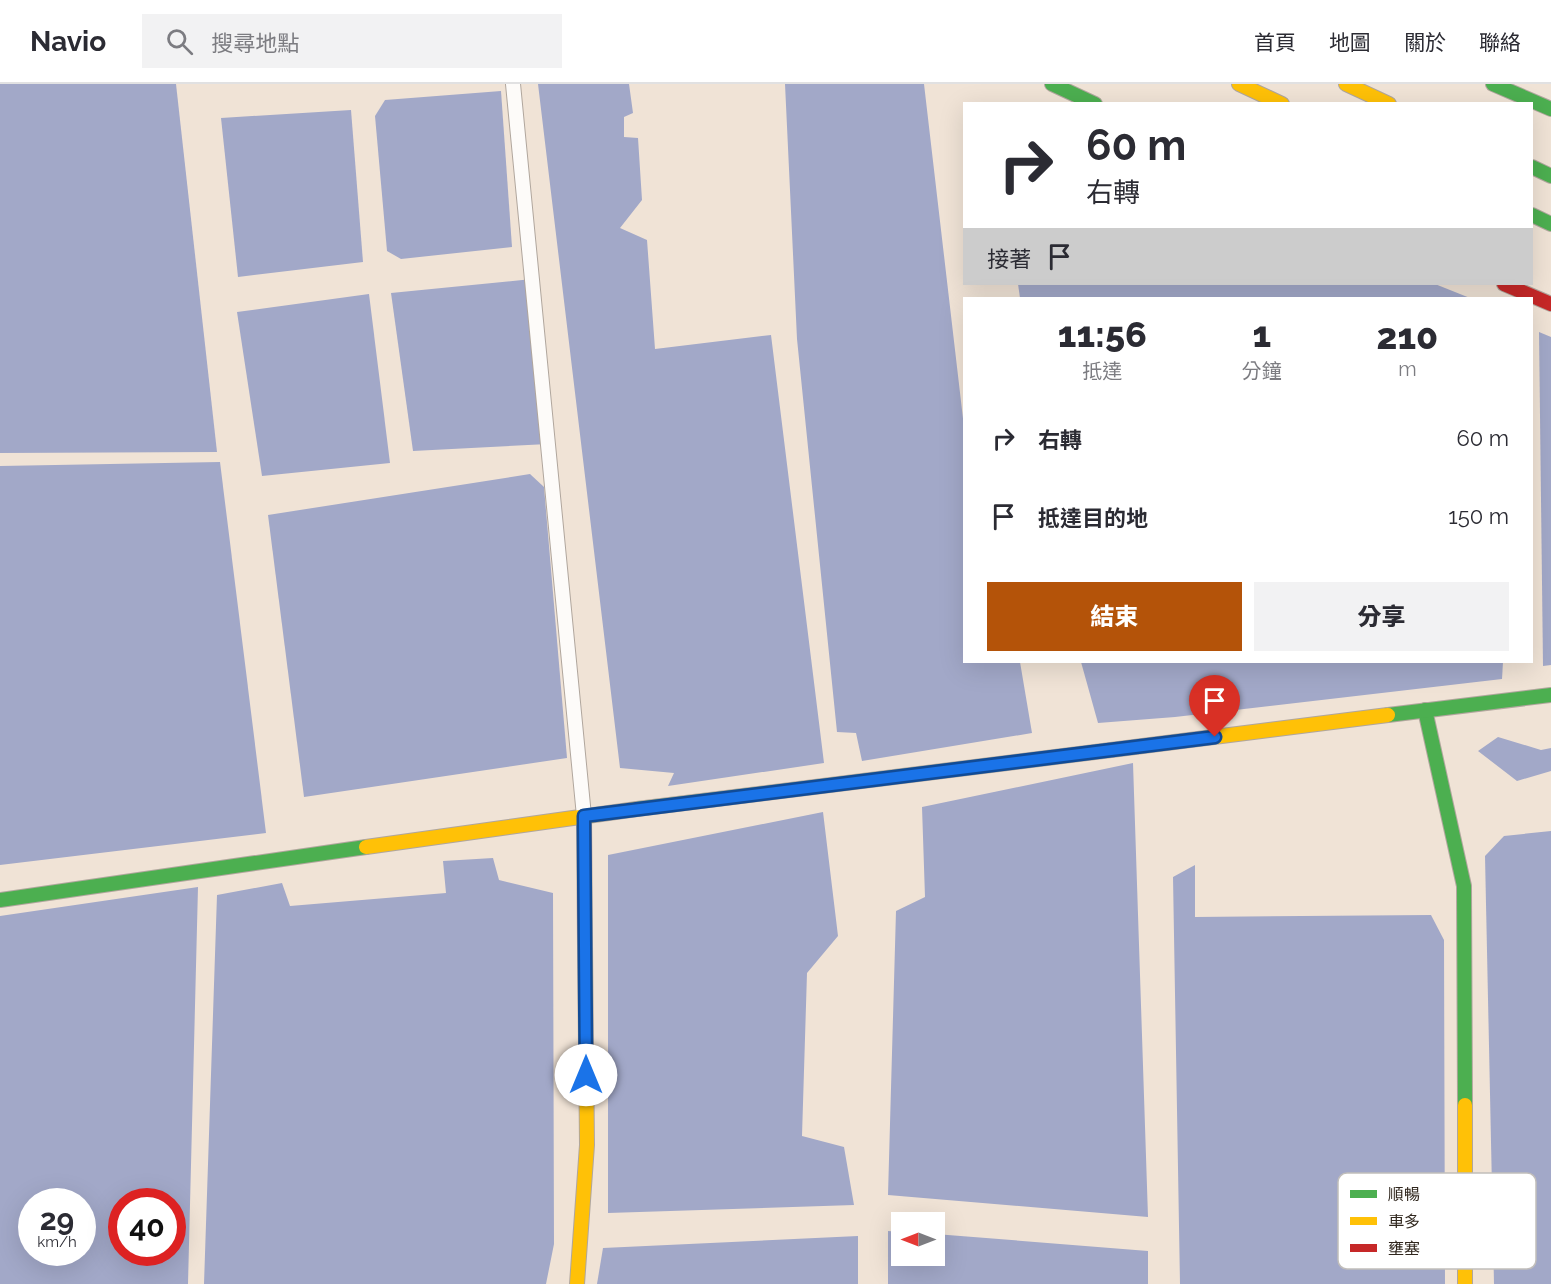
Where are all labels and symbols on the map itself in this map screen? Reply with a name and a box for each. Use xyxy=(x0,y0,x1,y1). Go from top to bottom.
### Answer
pin xyxy=(1189,675,1240,737)
position arrow xyxy=(554,1043,618,1107)
legend xyxy=(1338,1173,1536,1269)
text: 順暢 xyxy=(1388,1185,1420,1204)
speed limit sign: 40 xyxy=(108,1188,186,1266)
north arrow xyxy=(891,1212,945,1266)
text: 車多 xyxy=(1388,1212,1420,1231)
text: 壅塞 xyxy=(1388,1239,1420,1258)

